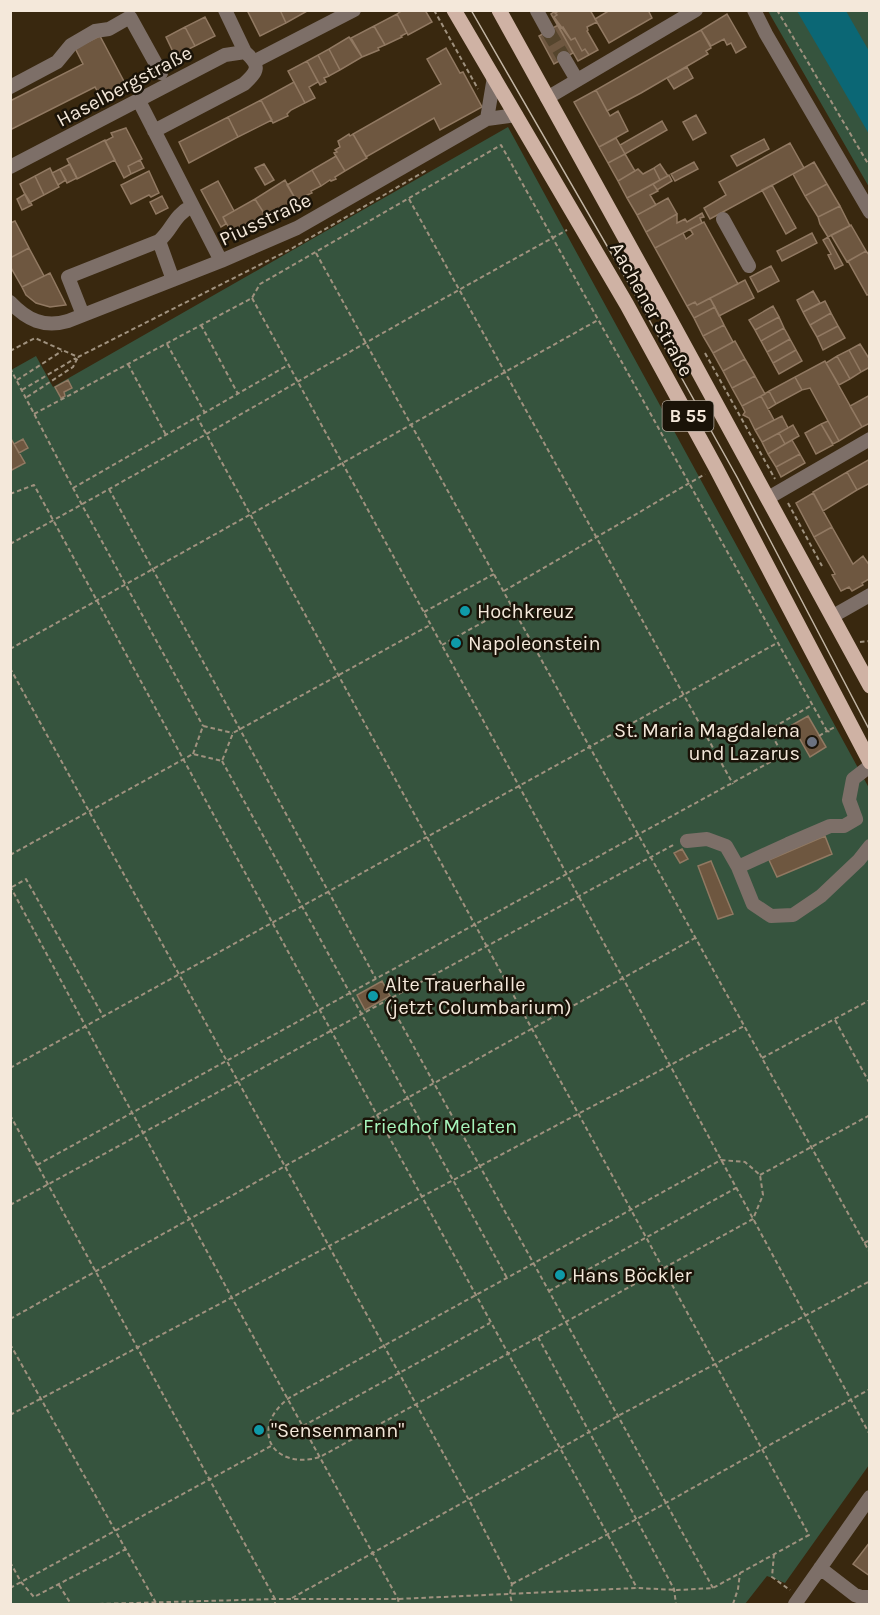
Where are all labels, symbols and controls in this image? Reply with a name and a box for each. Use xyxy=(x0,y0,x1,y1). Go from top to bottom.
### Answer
street label: Haselbergstraße xyxy=(53,41,196,132)
street label: Piusstraße xyxy=(216,188,315,251)
street label: Aachener Straße xyxy=(605,238,698,380)
road number: B 55 xyxy=(662,401,714,431)
place label: Hochkreuz xyxy=(477,600,574,623)
marker: Hochkreuz xyxy=(458,604,472,618)
place label: Napoleonstein xyxy=(468,632,601,655)
marker: Napoleonstein xyxy=(449,636,463,650)
place label: St. Maria Magdalena und Lazarus xyxy=(614,719,800,765)
marker: St. Maria Magdalena und Lazarus xyxy=(805,735,819,749)
place label: Alte Trauerhalle (jetzt Columbarium) xyxy=(385,973,572,1019)
marker: Alte Trauerhalle (jetzt Columbarium) xyxy=(366,989,380,1003)
park label: Friedhof Melaten xyxy=(363,1115,517,1138)
place label: Hans Böckler xyxy=(572,1264,693,1287)
marker: Hans Böckler xyxy=(553,1268,567,1282)
place label: "Sensenmann" xyxy=(271,1419,404,1442)
marker: "Sensenmann" xyxy=(252,1423,266,1437)

